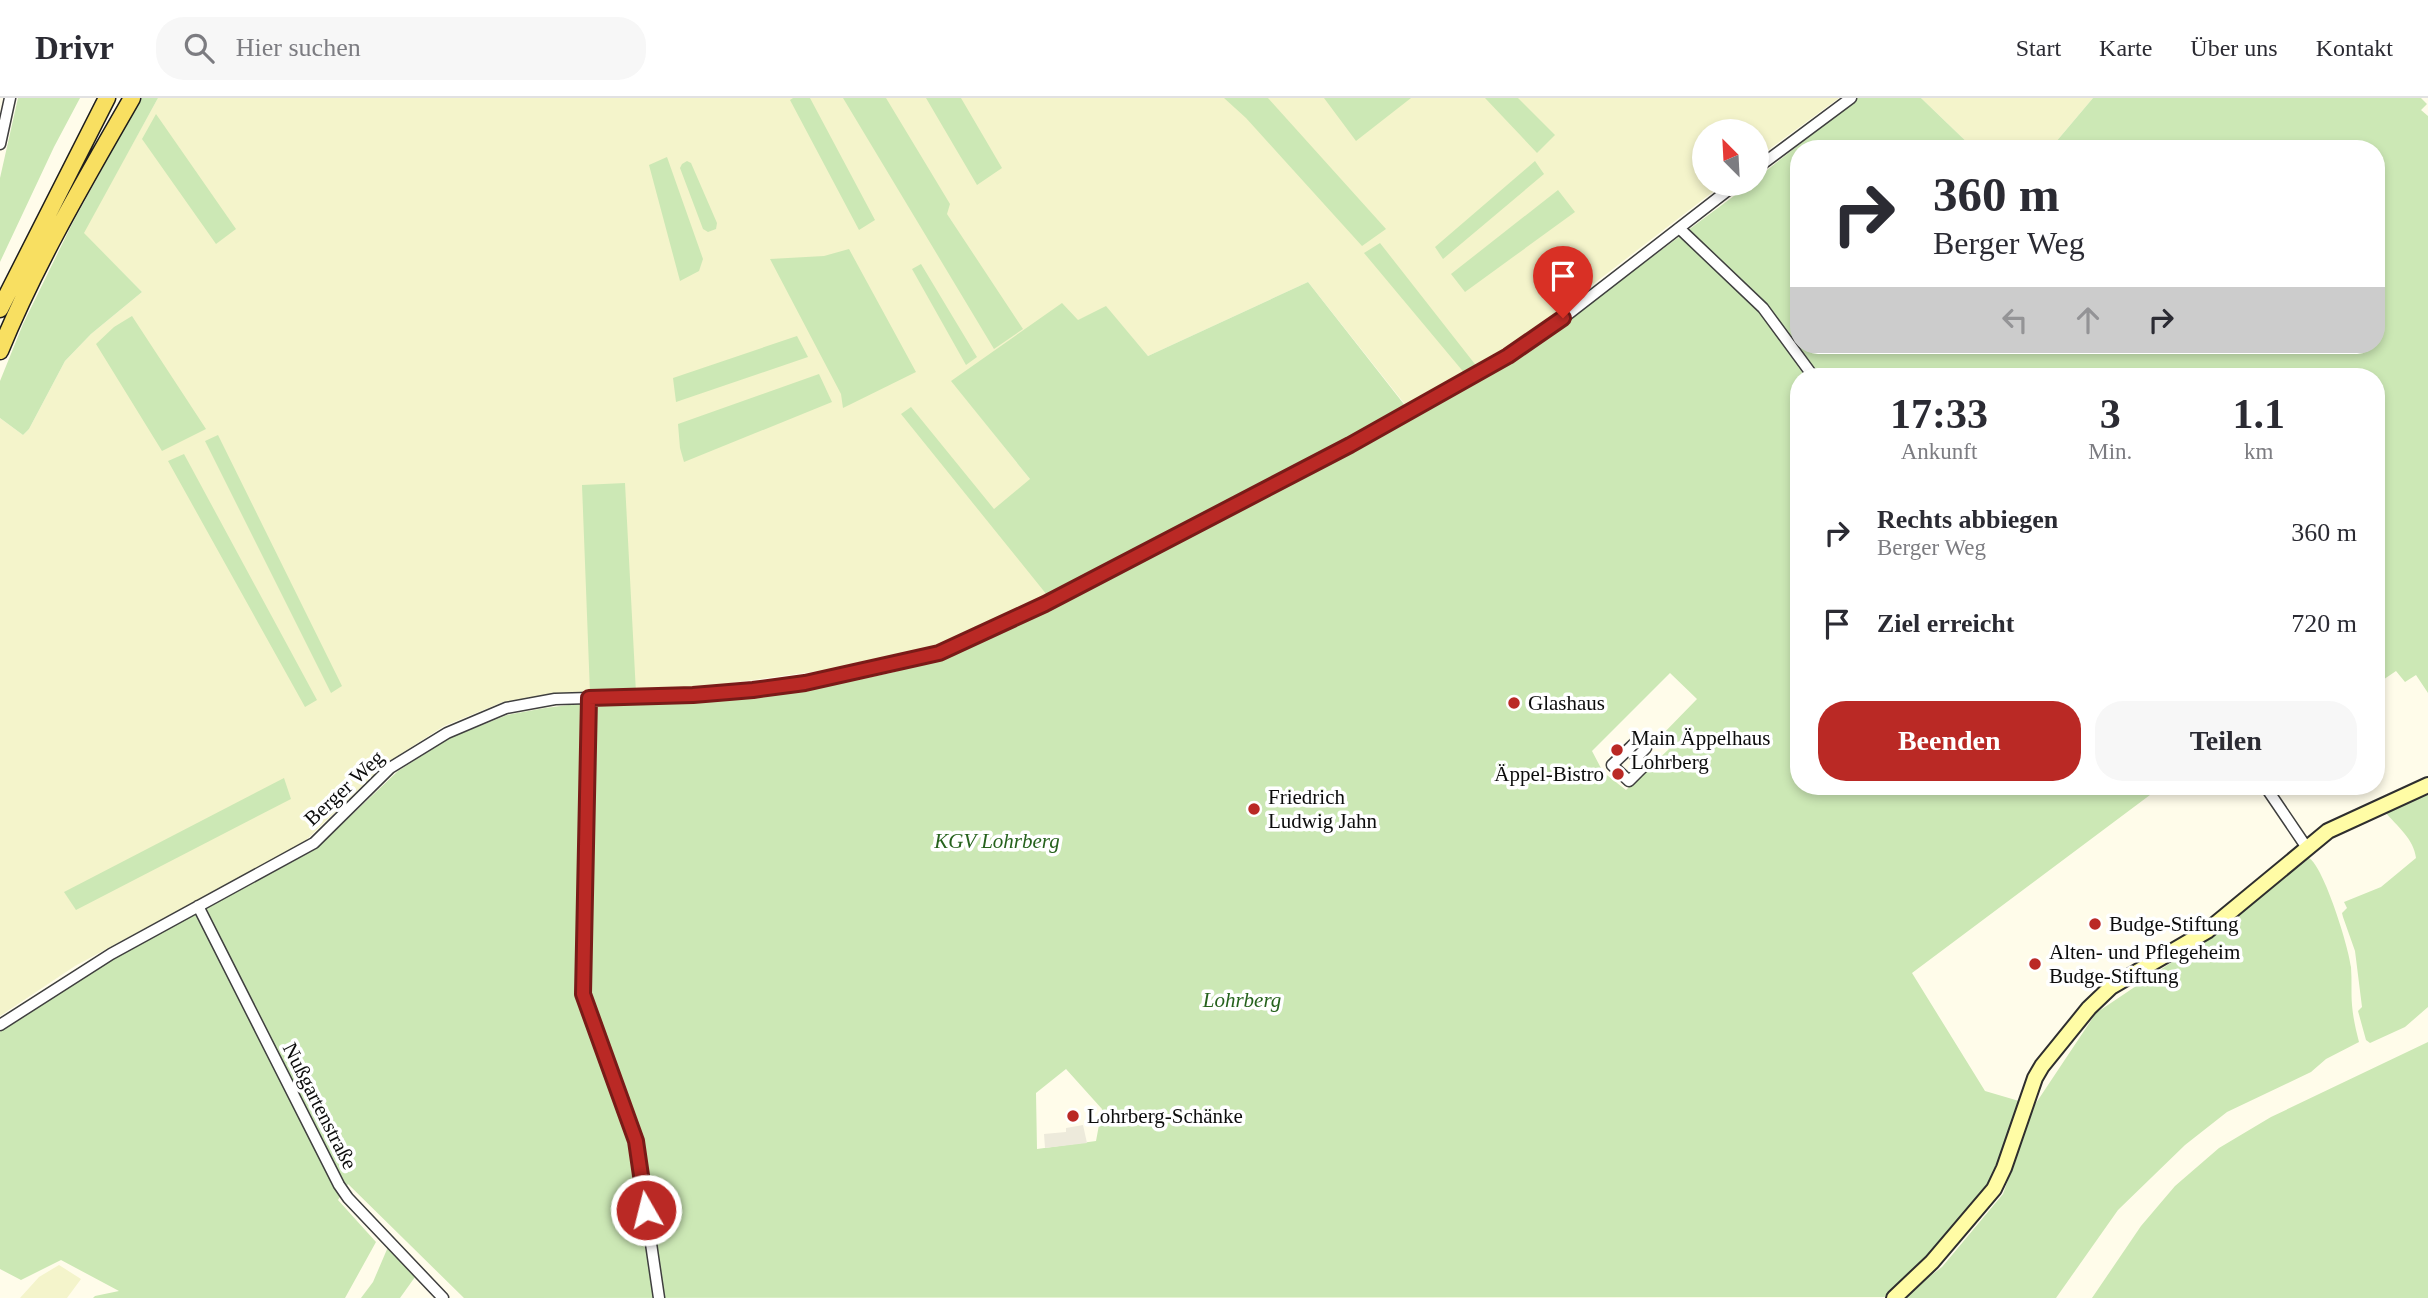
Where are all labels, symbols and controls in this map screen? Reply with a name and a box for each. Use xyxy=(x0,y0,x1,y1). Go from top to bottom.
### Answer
search box xyxy=(156,17,646,80)
icon: search xyxy=(180,29,218,67)
text: Drivr xyxy=(35,30,114,66)
text: Hier suchen xyxy=(236,33,361,62)
text: Start xyxy=(2016,35,2061,61)
text: Karte xyxy=(2099,35,2152,61)
text: Über uns xyxy=(2190,35,2278,61)
text: Kontakt xyxy=(2316,35,2393,61)
north arrow xyxy=(1692,119,1769,196)
map controls xyxy=(1692,119,1769,196)
text: 360 m xyxy=(1933,167,2060,222)
icon: right xyxy=(1818,168,1909,259)
text: Berger Weg xyxy=(1933,225,2085,261)
pin xyxy=(1533,246,1593,318)
icon: arrive xyxy=(1544,257,1582,295)
icon: left xyxy=(1996,301,2034,339)
icon: ahead xyxy=(2069,301,2107,339)
icon: right xyxy=(2142,301,2180,339)
text: 17:33 xyxy=(1890,391,1988,437)
text: 3 xyxy=(2100,391,2121,437)
text: 1.1 xyxy=(2232,391,2285,437)
text: Ankunft xyxy=(1901,439,1977,464)
text: Min. xyxy=(2088,439,2132,464)
text: km xyxy=(2244,439,2273,464)
text: Rechts abbiegen xyxy=(1877,505,2058,534)
icon: right xyxy=(1818,514,1856,552)
text: 360 m xyxy=(2291,518,2357,547)
text: Berger Weg xyxy=(1877,535,1986,560)
icon: arrive xyxy=(1818,605,1856,643)
text: Ziel erreicht xyxy=(1877,609,2014,638)
text: 720 m xyxy=(2291,609,2357,638)
place label: Glashaus xyxy=(1528,691,1605,715)
marker: Glashaus xyxy=(1506,695,1522,711)
button: Beenden xyxy=(1818,701,2081,781)
button: Teilen xyxy=(2095,701,2357,781)
place label: Main Äppelhaus Lohrberg xyxy=(1631,726,1770,774)
marker: Main Äppelhaus Lohrberg xyxy=(1609,742,1625,758)
street label: Berger Weg xyxy=(299,745,389,831)
place label: Äppel-Bistro xyxy=(1494,762,1604,786)
marker: Äppel-Bistro xyxy=(1610,766,1626,782)
place label: Friedrich Ludwig Jahn xyxy=(1268,785,1378,833)
marker: Friedrich Ludwig Jahn xyxy=(1246,801,1262,817)
park label: KGV Lohrberg xyxy=(933,829,1060,853)
place label: Budge-Stiftung xyxy=(2109,912,2239,936)
marker: Budge-Stiftung xyxy=(2087,916,2103,932)
place label: Alten- und Pflegeheim Budge-Stiftung xyxy=(2049,940,2240,988)
marker: Alten- und Pflegeheim Budge-Stiftung xyxy=(2027,956,2043,972)
park label: Lohrberg xyxy=(1202,988,1281,1012)
street label: Nußgartenstraße xyxy=(278,1039,362,1173)
place label: Lohrberg-Schänke xyxy=(1087,1104,1243,1128)
marker: Lohrberg-Schänke xyxy=(1065,1108,1081,1124)
position arrow xyxy=(609,1173,683,1247)

